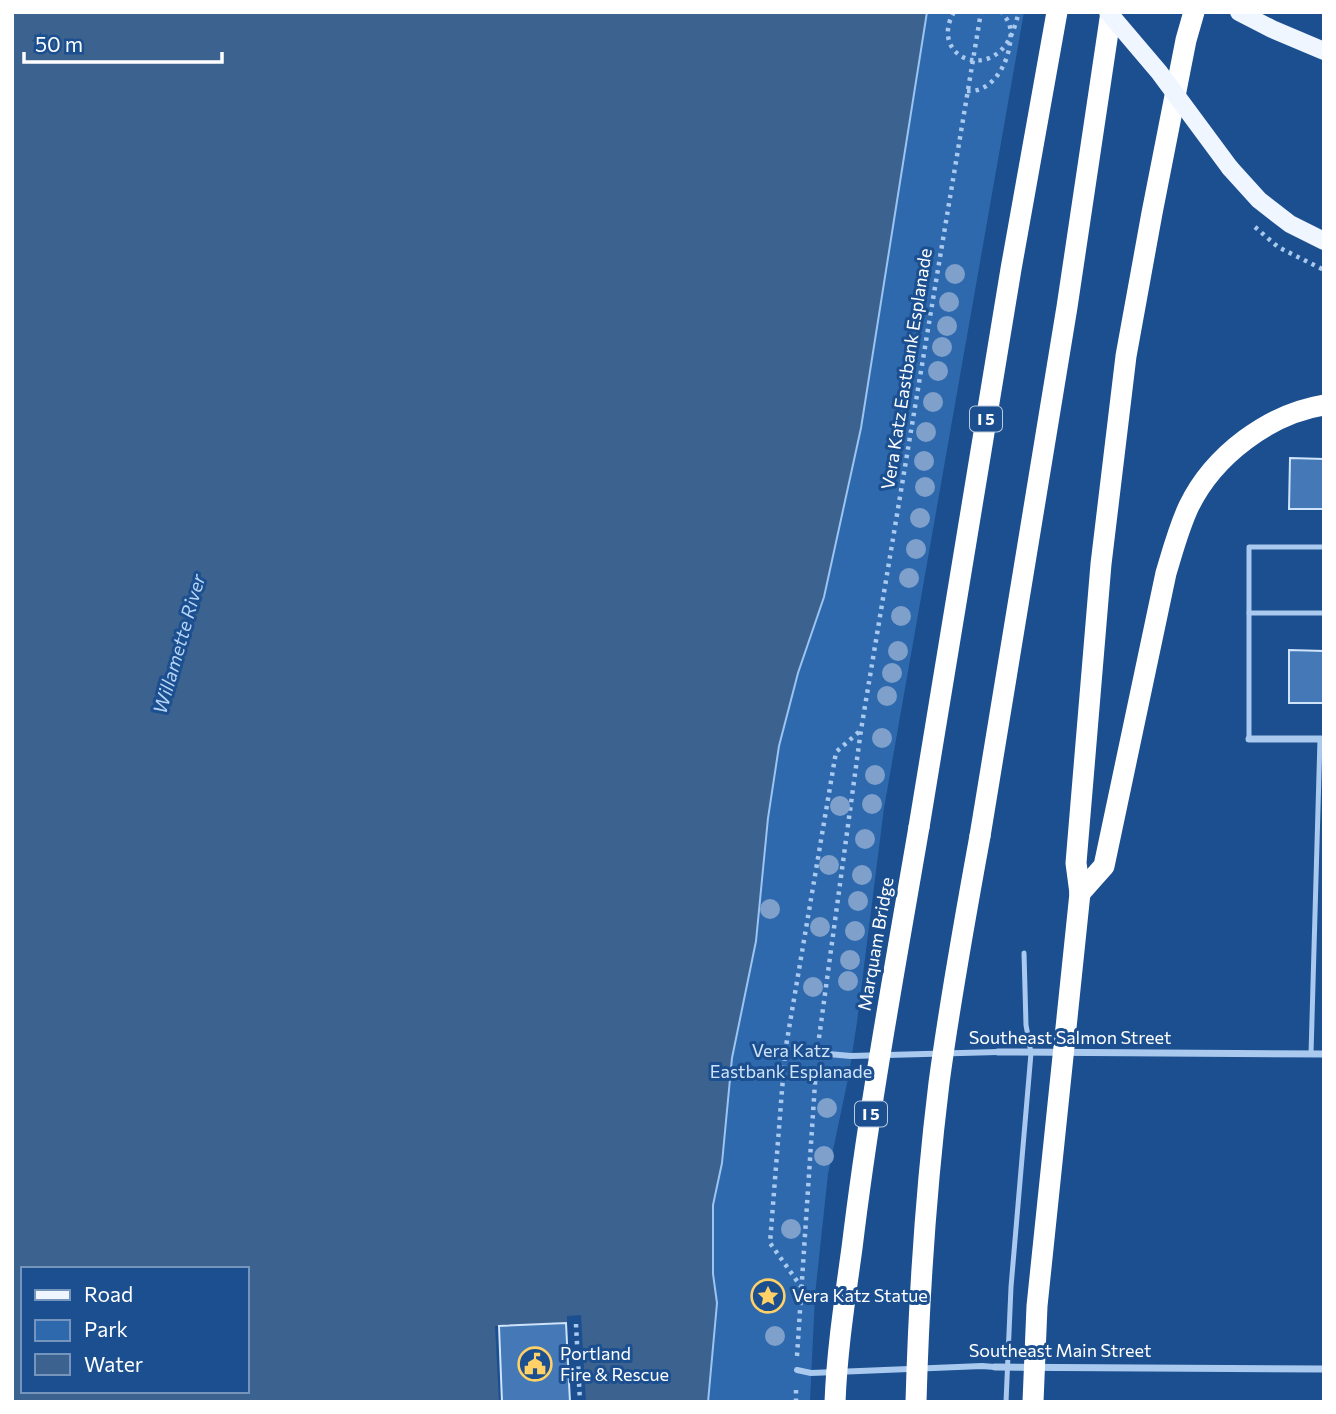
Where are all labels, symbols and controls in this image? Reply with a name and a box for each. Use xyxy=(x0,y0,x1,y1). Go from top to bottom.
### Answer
scale bar xyxy=(24,21,222,65)
text: 50 m xyxy=(35,31,83,56)
street label: Vera Katz Eastbank Esplanade xyxy=(876,247,936,491)
road number: I 5 xyxy=(970,406,1002,432)
water label: Willamette River xyxy=(148,570,210,716)
street label: Marquam Bridge xyxy=(852,875,898,1012)
street label: Southeast Salmon Street xyxy=(969,1026,1171,1048)
park label: Vera Katz Eastbank Esplanade xyxy=(710,1039,872,1082)
road number: I 5 xyxy=(855,1102,887,1126)
legend xyxy=(21,1267,248,1393)
place icon: Vera Katz Statue xyxy=(749,1277,787,1315)
text: Road xyxy=(84,1281,133,1306)
place label: Vera Katz Statue xyxy=(792,1284,928,1306)
text: Park xyxy=(84,1316,128,1341)
street label: Southeast Main Street xyxy=(969,1339,1151,1361)
place label: Portland Fire & Rescue xyxy=(560,1342,669,1385)
public building icon: Portland Fire & Rescue xyxy=(516,1345,554,1383)
text: Water xyxy=(84,1351,143,1376)

